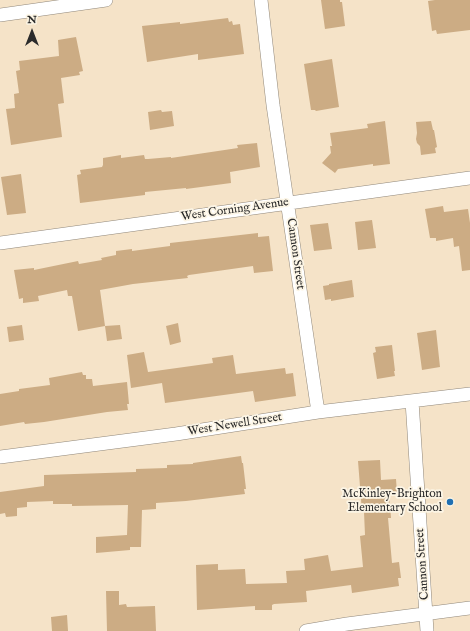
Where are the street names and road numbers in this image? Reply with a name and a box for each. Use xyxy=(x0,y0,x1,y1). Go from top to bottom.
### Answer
street label: West Corning Avenue xyxy=(180,195,290,225)
street label: Cannon Street xyxy=(283,217,307,291)
street label: West Newell Street xyxy=(187,410,283,440)
street label: Cannon Street xyxy=(413,528,433,600)

